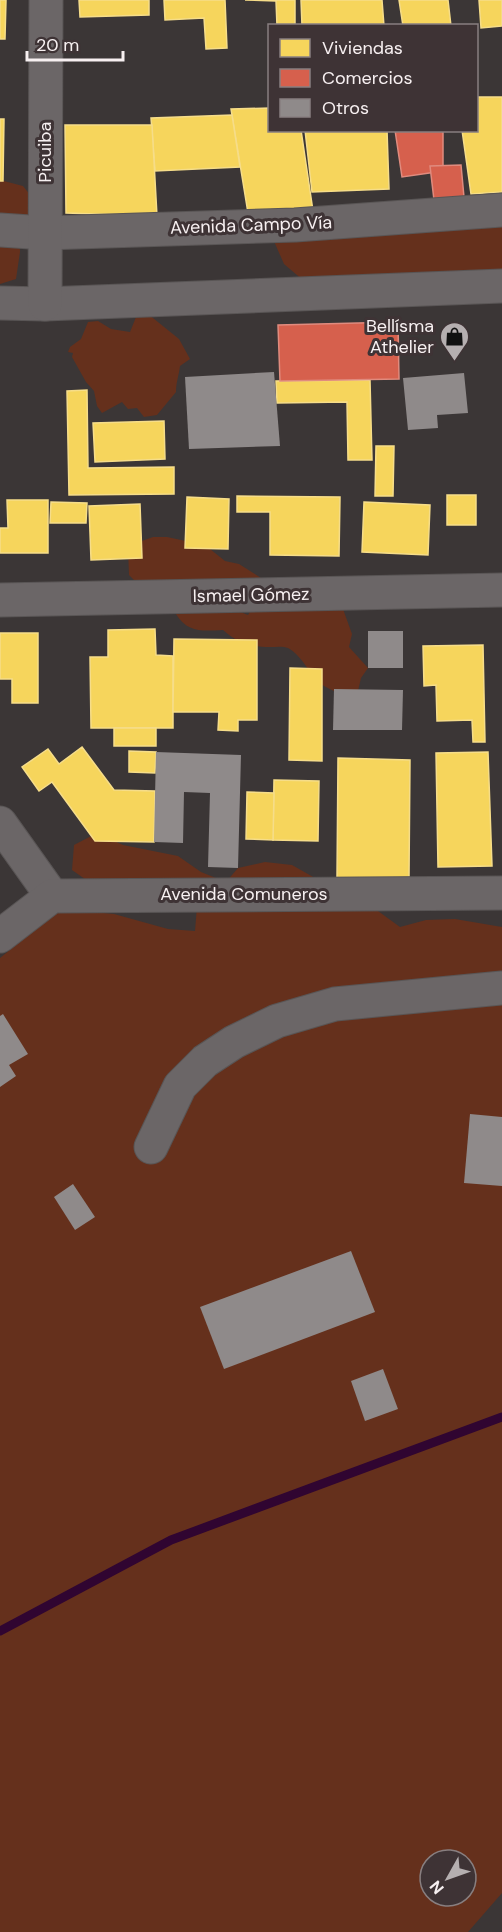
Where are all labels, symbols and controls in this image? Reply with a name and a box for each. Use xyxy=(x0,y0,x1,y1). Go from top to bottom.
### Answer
scale bar xyxy=(27,24,123,62)
legend xyxy=(268,24,478,132)
text: 20 m xyxy=(36,33,79,57)
text: Viviendas xyxy=(322,36,403,60)
text: Comercios xyxy=(322,66,413,90)
text: Otros xyxy=(322,96,369,120)
street label: Picuiba xyxy=(33,122,57,182)
street label: Avenida Campo Vía xyxy=(170,210,332,240)
place label: Bellísma Athelier xyxy=(366,314,434,359)
shop icon: Bellísma Athelier xyxy=(439,320,471,362)
street label: Ismael Gómez xyxy=(192,582,310,608)
street label: Avenida Comuneros xyxy=(160,882,328,906)
north arrow xyxy=(418,1848,478,1908)
text: N xyxy=(425,1876,449,1899)

